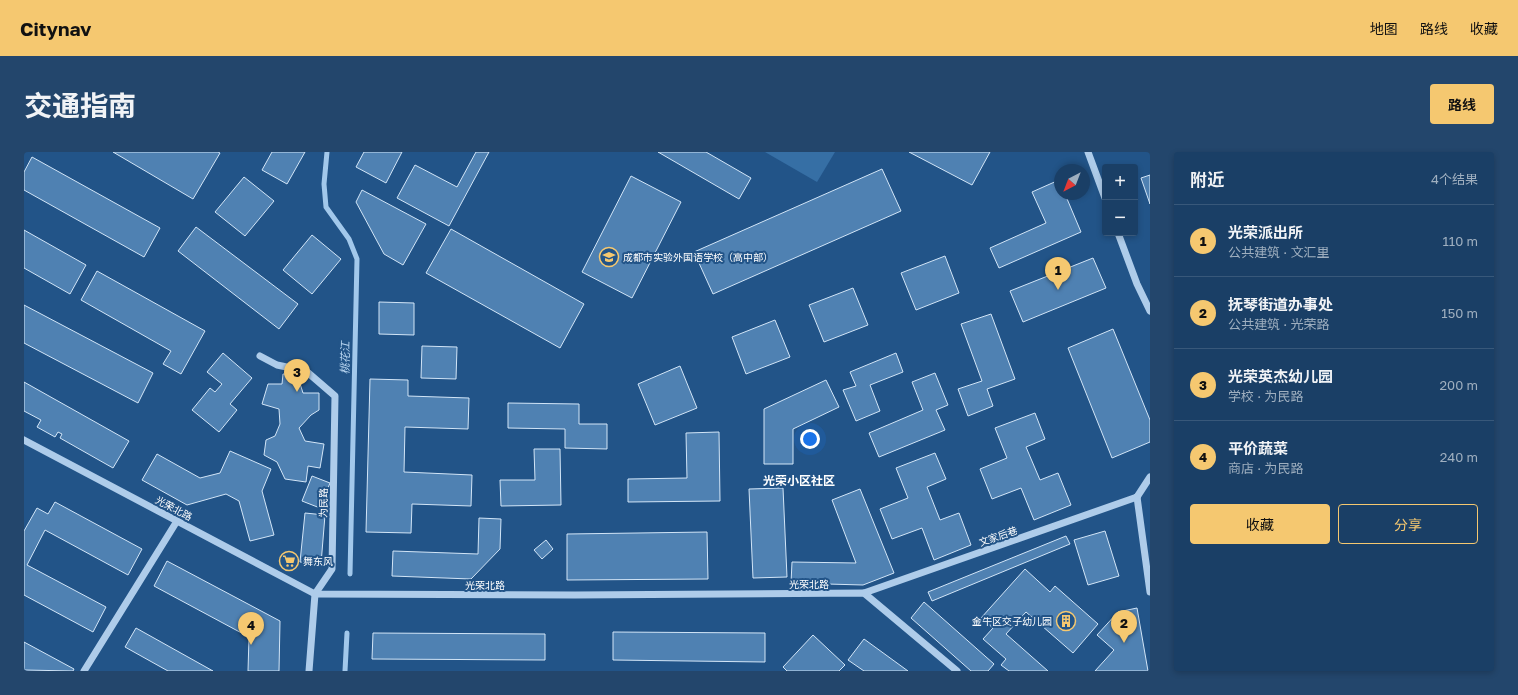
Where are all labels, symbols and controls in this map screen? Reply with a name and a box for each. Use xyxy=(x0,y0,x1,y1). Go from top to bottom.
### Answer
text: Citynav xyxy=(20,17,92,40)
text: 地图 xyxy=(1370,20,1398,37)
text: 路线 xyxy=(1420,20,1448,37)
text: 收藏 xyxy=(1470,20,1498,37)
button: 路线 xyxy=(1430,84,1494,124)
text: 交通指南 xyxy=(24,89,136,122)
north arrow xyxy=(1054,164,1090,200)
map controls xyxy=(1102,164,1138,236)
button: + xyxy=(1102,164,1138,200)
text: 附近 xyxy=(1190,169,1224,190)
text: 4个结果 xyxy=(1431,171,1478,187)
button: − xyxy=(1102,200,1138,236)
text: 光荣派出所 xyxy=(1228,223,1303,241)
text: 1 xyxy=(1200,233,1206,249)
text: 110 m xyxy=(1443,233,1478,249)
text: 公共建筑 · 文汇里 xyxy=(1228,244,1329,260)
school or university icon: 成都市实验外国语学校（高中部） xyxy=(598,246,620,268)
place label: 成都市实验外国语学校（高中部） xyxy=(623,251,773,263)
pin: 1 xyxy=(1045,257,1071,290)
text: 抚琴街道办事处 xyxy=(1228,295,1333,313)
text: 2 xyxy=(1199,305,1207,321)
text: 150 m xyxy=(1441,305,1478,321)
text: 公共建筑 · 光荣路 xyxy=(1228,316,1329,332)
water label: 桃花江 xyxy=(338,340,351,375)
pin: 3 xyxy=(284,359,310,392)
text: 光荣英杰幼儿园 xyxy=(1228,367,1333,385)
text: 3 xyxy=(1199,377,1207,393)
text: 200 m xyxy=(1440,377,1478,393)
text: 学校 · 为民路 xyxy=(1228,388,1303,404)
your location xyxy=(800,429,820,449)
text: 平价蔬菜 xyxy=(1228,439,1288,457)
text: 4 xyxy=(1199,449,1207,465)
text: 240 m xyxy=(1440,449,1478,465)
text: 商店 · 为民路 xyxy=(1228,460,1303,476)
district label: 光荣小区社区 xyxy=(763,473,835,488)
street label: 为民路 xyxy=(317,488,329,518)
street label: 光荣北路 xyxy=(154,493,194,523)
button: 收藏 xyxy=(1190,504,1330,544)
button: 分享 xyxy=(1338,504,1478,544)
street label: 文家后巷 xyxy=(977,524,1019,548)
supermarket icon: 舞东风 xyxy=(278,550,300,572)
place label: 舞东风 xyxy=(303,555,333,567)
street label: 光荣北路 xyxy=(789,578,829,590)
street label: 光荣北路 xyxy=(465,579,505,591)
building icon: 金牛区交子幼儿园 xyxy=(1055,610,1077,632)
pin: 2 xyxy=(1111,610,1137,643)
pin: 4 xyxy=(238,612,264,645)
place label: 金牛区交子幼儿园 xyxy=(972,615,1052,627)

